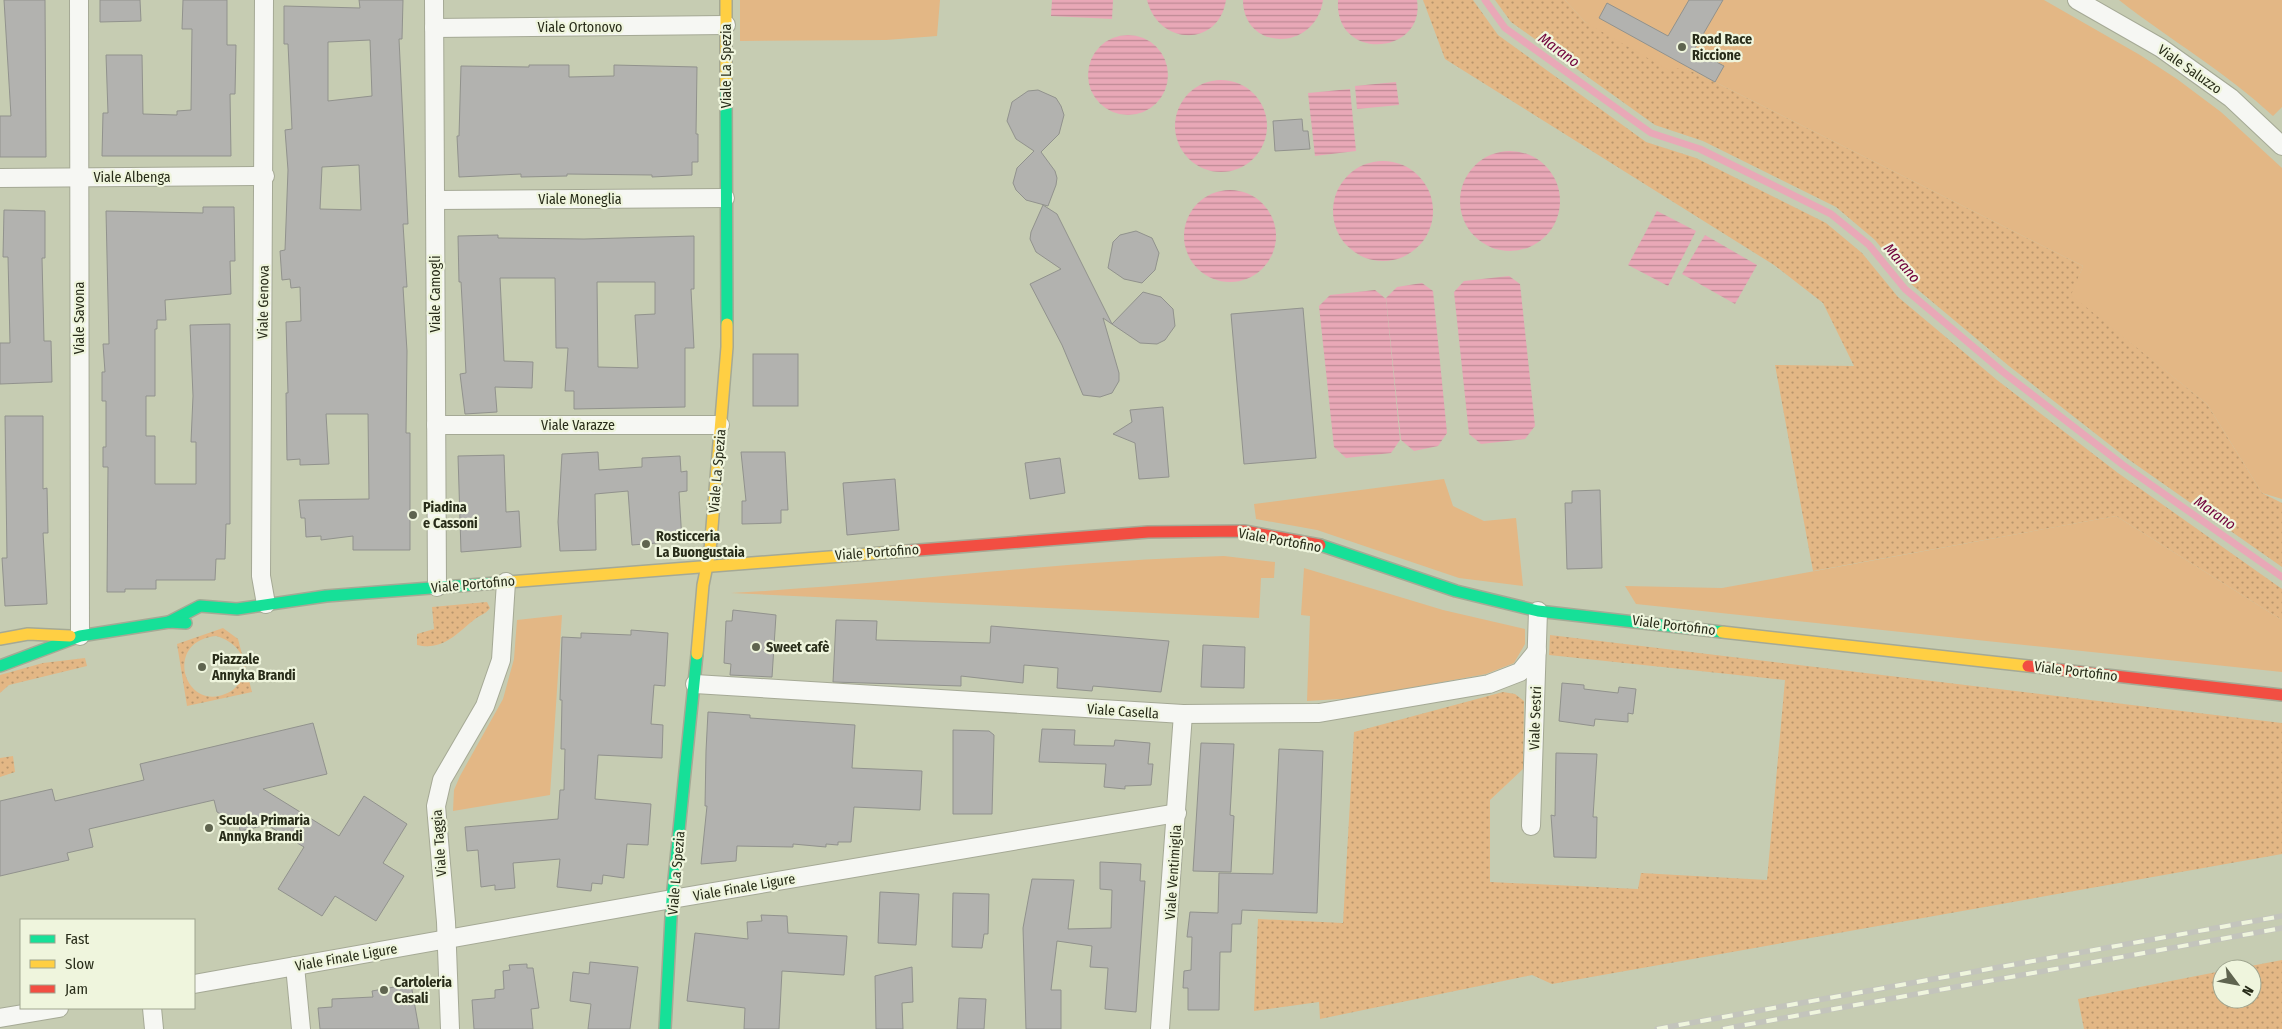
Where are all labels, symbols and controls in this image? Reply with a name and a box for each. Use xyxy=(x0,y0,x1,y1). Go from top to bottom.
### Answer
street label: Viale Ortonovo xyxy=(538,19,622,36)
street label: Viale La Spezia xyxy=(718,24,735,108)
water label: Marano xyxy=(1535,29,1583,71)
place label: Road Race Riccione xyxy=(1692,31,1752,64)
marker: Road Race Riccione xyxy=(1676,41,1688,53)
street label: Viale Saluzzo xyxy=(2154,41,2225,98)
street label: Viale Albenga xyxy=(93,169,171,186)
street label: Viale Moneglia xyxy=(538,191,622,208)
water label: Marano xyxy=(1880,239,1924,287)
street label: Viale Camogli xyxy=(427,256,444,332)
street label: Viale Genova xyxy=(254,265,273,339)
street label: Viale Savona xyxy=(71,282,88,354)
street label: Viale Varazze xyxy=(541,417,615,434)
street label: Viale La Spezia xyxy=(705,428,730,514)
water label: Marano xyxy=(2191,492,2239,534)
place label: Piadina e Cassoni xyxy=(423,499,478,532)
marker: Piadina e Cassoni xyxy=(407,509,419,521)
street label: Viale Portofino xyxy=(1237,525,1323,556)
place label: Rosticceria La Buongustaia xyxy=(656,528,745,561)
marker: Rosticceria La Buongustaia xyxy=(640,538,652,550)
street label: Viale Portofino xyxy=(834,541,920,564)
street label: Viale Portofino xyxy=(430,572,516,597)
street label: Viale Portofino xyxy=(1631,612,1717,639)
place label: Sweet cafè xyxy=(766,639,829,656)
marker: Sweet cafè xyxy=(750,641,762,653)
place label: Piazzale Annyka Brandi xyxy=(211,651,296,684)
street label: Viale Portofino xyxy=(2033,658,2119,685)
marker: Piazzale Annyka Brandi xyxy=(196,661,208,673)
street label: Viale Sestri xyxy=(1526,686,1545,750)
street label: Viale Casella xyxy=(1086,701,1160,722)
street label: Viale Taggia xyxy=(429,809,450,877)
place label: Scuola Primaria Annyka Brandi xyxy=(218,812,310,845)
marker: Scuola Primaria Annyka Brandi xyxy=(203,822,215,834)
street label: Viale Ventimiglia xyxy=(1162,824,1185,920)
street label: Viale La Spezia xyxy=(664,830,689,916)
street label: Viale Finale Ligure xyxy=(692,870,796,905)
legend xyxy=(20,919,195,1009)
text: Fast xyxy=(65,930,89,948)
street label: Viale Finale Ligure xyxy=(294,940,398,975)
text: Slow xyxy=(65,955,94,973)
north arrow xyxy=(2212,959,2262,1009)
place label: Cartoleria Casali xyxy=(394,974,452,1007)
text: Jam xyxy=(65,980,88,998)
text: N xyxy=(2238,983,2257,999)
marker: Cartoleria Casali xyxy=(378,984,390,996)

